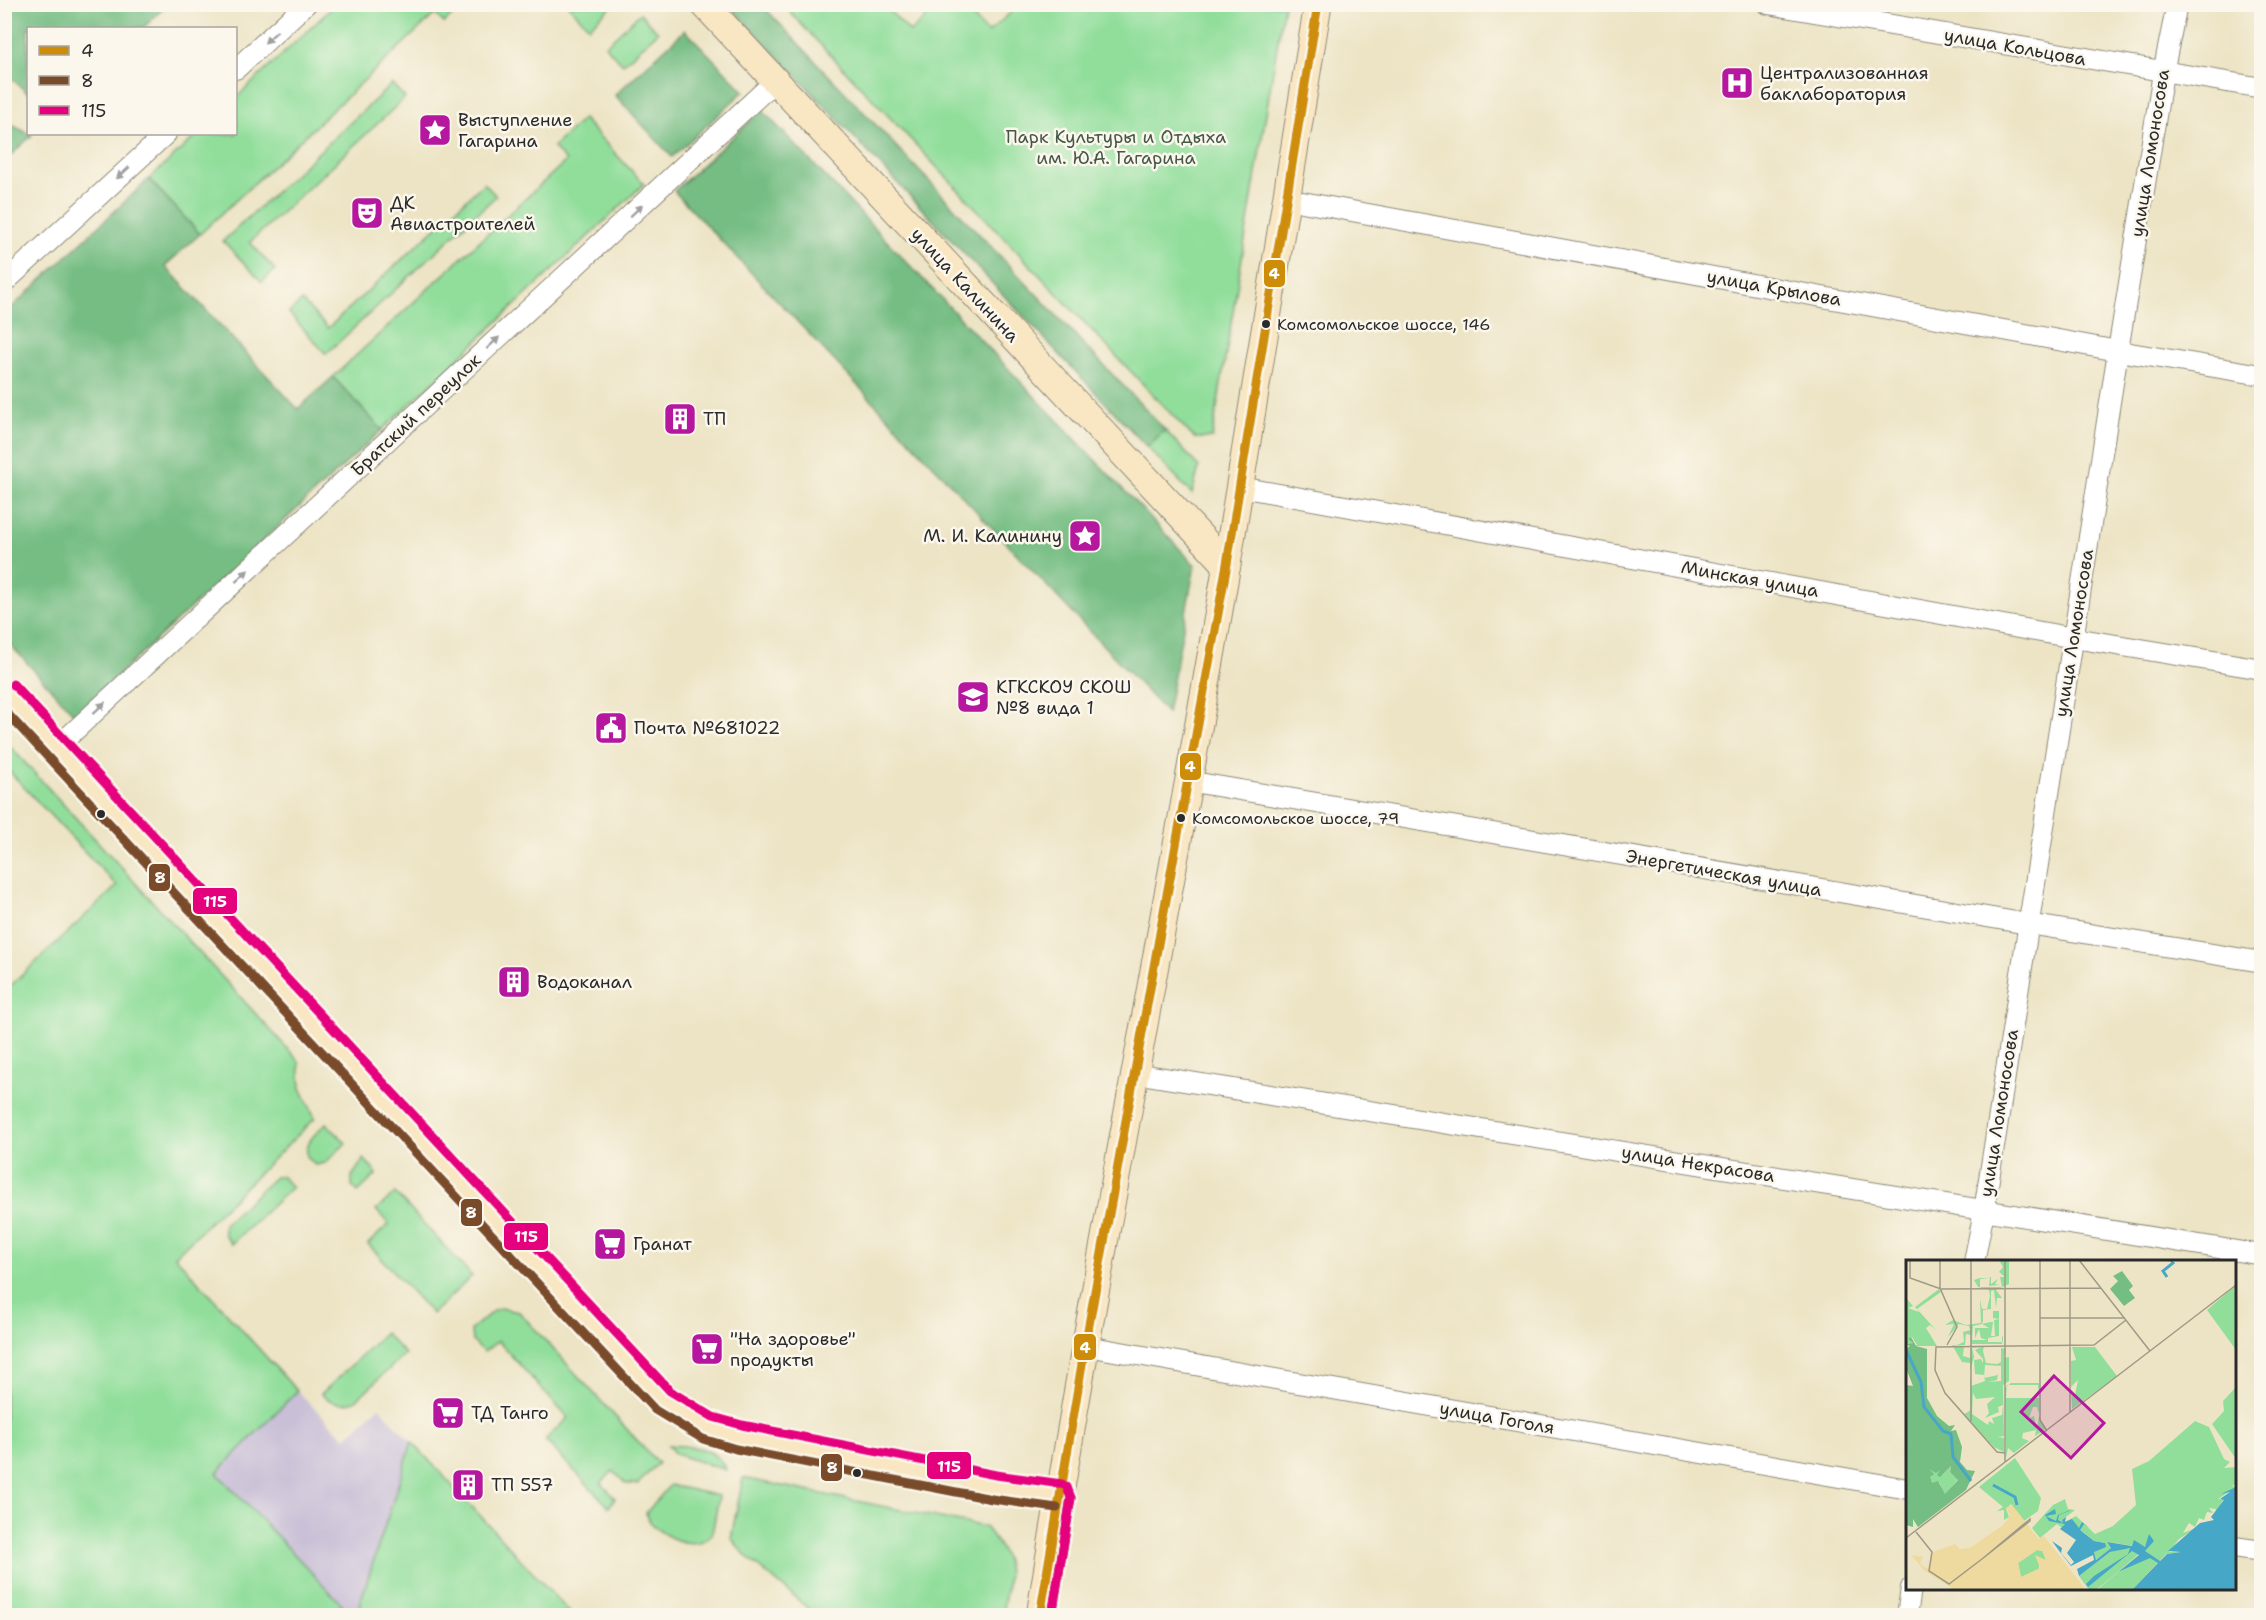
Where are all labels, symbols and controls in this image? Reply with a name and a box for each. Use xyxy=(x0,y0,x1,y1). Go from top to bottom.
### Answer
street label: улица Кольцова xyxy=(1942,23,2088,71)
legend xyxy=(27,27,237,135)
one-way arrow xyxy=(263,30,278,44)
text: 4 xyxy=(81,39,94,63)
place label: Централизованная баклаборатория xyxy=(1760,61,1929,106)
hospital icon: Централизованная баклаборатория xyxy=(1719,65,1755,101)
street label: улица Ломоносова xyxy=(2125,67,2175,239)
text: 8 xyxy=(81,69,94,93)
text: 115 xyxy=(81,99,106,123)
place label: Выступление Гагарина xyxy=(458,108,572,153)
place icon: Выступление Гагарина xyxy=(417,112,453,148)
park label: Парк Культуры и Отдыха им. Ю.А. Гагарина xyxy=(1006,125,1226,170)
one-way arrow xyxy=(116,166,131,179)
place label: ДК Авиастроителей xyxy=(390,191,536,236)
theatre icon: ДК Авиастроителей xyxy=(349,195,385,231)
one-way arrow xyxy=(628,205,643,218)
street label: улица Калинина xyxy=(906,222,1024,348)
line badge: 4 xyxy=(1263,259,1286,288)
text: 4 xyxy=(1268,263,1280,284)
street label: улица Крылова xyxy=(1705,264,1843,312)
place label: Комсомольское шоссе, 146 xyxy=(1277,314,1490,335)
marker: Комсомольское шоссе, 146 xyxy=(1260,318,1272,330)
one-way arrow xyxy=(485,337,500,350)
street label: Братский переулок xyxy=(346,348,486,482)
building icon: ТП xyxy=(662,401,698,437)
place label: ТП xyxy=(703,407,726,431)
place icon: М. И. Калинину xyxy=(1067,518,1103,554)
place label: М. И. Калинину xyxy=(923,524,1062,548)
street label: улица Ломоносова xyxy=(2049,547,2099,719)
street label: Минская улица xyxy=(1679,555,1821,603)
one-way arrow xyxy=(235,569,249,583)
place label: КГКСКОУ СКОШ №8 вида 1 xyxy=(996,675,1131,720)
school or university icon: КГКСКОУ СКОШ №8 вида 1 xyxy=(955,679,991,715)
one-way arrow xyxy=(91,702,106,715)
public building icon: Почта №681022 xyxy=(593,710,629,746)
place label: Почта №681022 xyxy=(634,716,780,740)
line badge: 4 xyxy=(1179,752,1202,781)
text: 4 xyxy=(1184,756,1196,777)
unlabelled marker xyxy=(95,808,107,820)
place label: Комсомольское шоссе, 79 xyxy=(1192,808,1399,829)
marker: Комсомольское шоссе, 79 xyxy=(1175,812,1187,824)
street label: Энергетическая улица xyxy=(1624,844,1824,902)
line badge: 8 xyxy=(148,863,171,892)
text: 8 xyxy=(154,867,166,888)
line badge: 115 xyxy=(192,887,238,915)
text: 115 xyxy=(203,891,227,912)
building icon: Водоканал xyxy=(496,964,532,1000)
place label: Водоканал xyxy=(537,970,632,994)
street label: улица Ломоносова xyxy=(1974,1027,2024,1199)
street label: улица Некрасова xyxy=(1620,1140,1776,1188)
line badge: 8 xyxy=(460,1198,483,1227)
text: 8 xyxy=(465,1202,477,1223)
line badge: 115 xyxy=(503,1222,549,1251)
text: 115 xyxy=(514,1226,538,1247)
supermarket icon: Гранат xyxy=(592,1226,628,1262)
place label: Гранат xyxy=(633,1232,693,1256)
inset map xyxy=(1906,1260,2236,1590)
place label: "На здоровье" продукты xyxy=(730,1327,856,1372)
supermarket icon: "На здоровье" продукты xyxy=(689,1331,725,1367)
line badge: 4 xyxy=(1073,1333,1097,1361)
text: 4 xyxy=(1079,1337,1091,1358)
supermarket icon: ТД Танго xyxy=(430,1395,466,1431)
street label: улица Гоголя xyxy=(1438,1396,1556,1440)
place label: ТД Танго xyxy=(471,1401,549,1425)
line badge: 115 xyxy=(926,1451,972,1480)
line badge: 8 xyxy=(820,1453,843,1482)
text: 115 xyxy=(937,1456,961,1477)
text: 8 xyxy=(826,1457,838,1478)
building icon: ТП 557 xyxy=(450,1467,486,1503)
unlabelled marker xyxy=(851,1467,863,1479)
place label: ТП 557 xyxy=(491,1473,553,1497)

